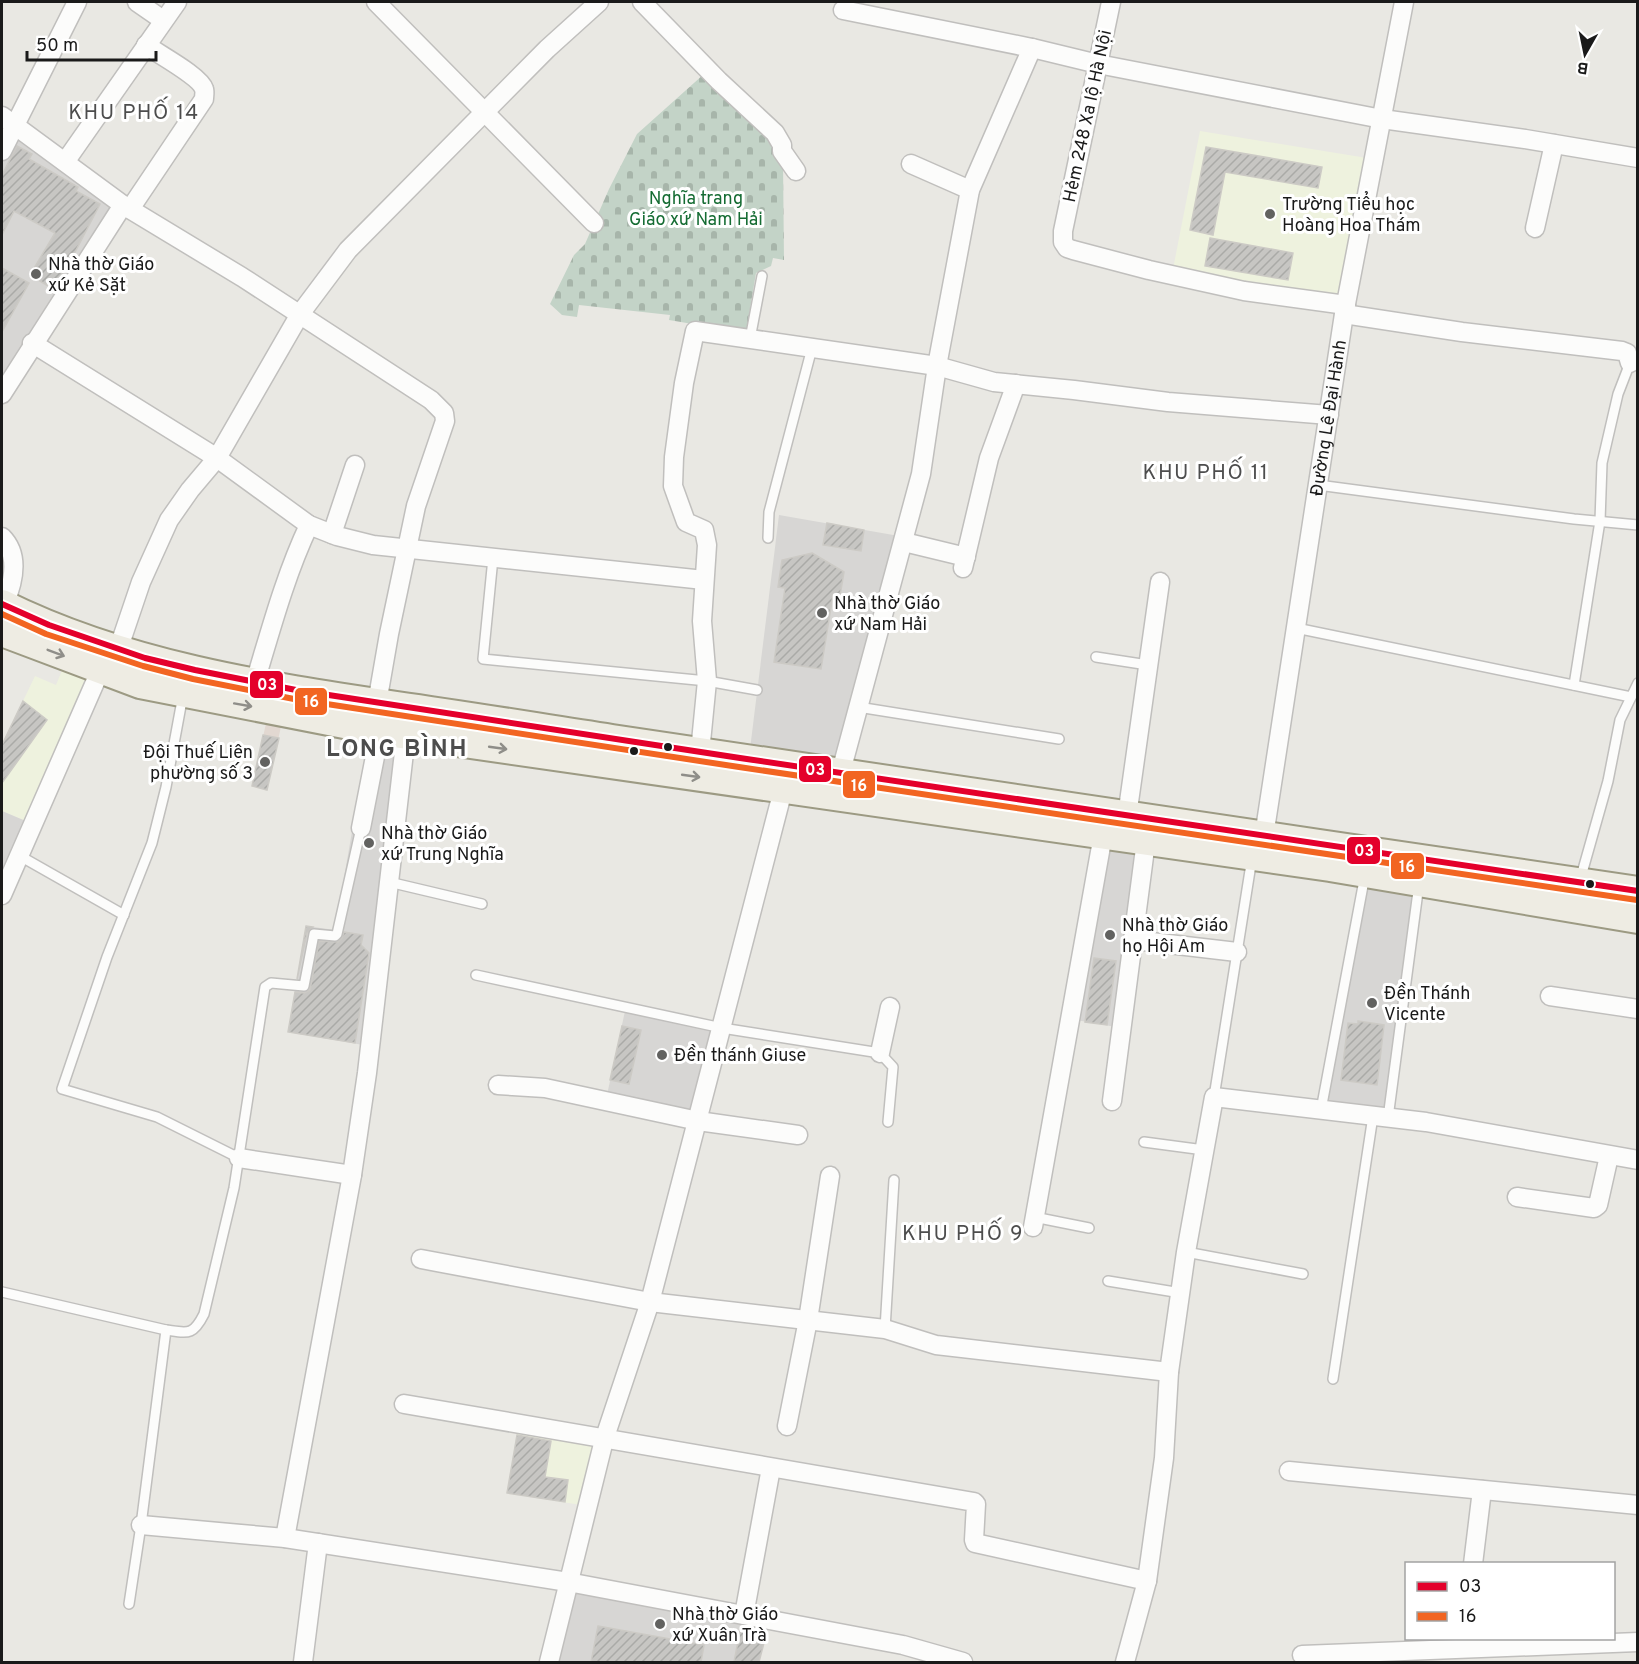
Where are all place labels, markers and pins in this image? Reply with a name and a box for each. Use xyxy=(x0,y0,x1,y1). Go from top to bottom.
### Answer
place label: Trường Tiểu học Hoàng Hoa Thám xyxy=(1282,190,1420,238)
marker: Trường Tiểu học Hoàng Hoa Thám xyxy=(1263,207,1277,221)
place label: Nhà thờ Giáo xứ Kẻ Sặt xyxy=(48,254,154,298)
marker: Nhà thờ Giáo xứ Kẻ Sặt xyxy=(29,267,43,281)
place label: Nhà thờ Giáo xứ Nam Hải xyxy=(834,593,940,637)
marker: Nhà thờ Giáo xứ Nam Hải xyxy=(815,606,829,620)
place label: Đội Thuế Liên phường số 3 xyxy=(143,741,253,786)
unlabelled marker xyxy=(662,741,674,753)
unlabelled marker xyxy=(628,745,640,757)
marker: Đội Thuế Liên phường số 3 xyxy=(258,755,272,769)
place label: Nhà thờ Giáo xứ Trung Nghĩa xyxy=(381,823,504,867)
marker: Nhà thờ Giáo xứ Trung Nghĩa xyxy=(362,836,376,850)
unlabelled marker xyxy=(1584,878,1596,890)
place label: Nhà thờ Giáo họ Hội Am xyxy=(1122,915,1228,959)
marker: Nhà thờ Giáo họ Hội Am xyxy=(1103,928,1117,942)
place label: Đền Thánh Vicente xyxy=(1384,982,1470,1027)
marker: Đền Thánh Vicente xyxy=(1365,996,1379,1010)
place label: Đền thánh Giuse xyxy=(674,1044,806,1068)
marker: Đền thánh Giuse xyxy=(655,1048,669,1062)
place label: Nhà thờ Giáo xứ Xuân Trà xyxy=(672,1604,778,1648)
marker: Nhà thờ Giáo xứ Xuân Trà xyxy=(653,1617,667,1631)

